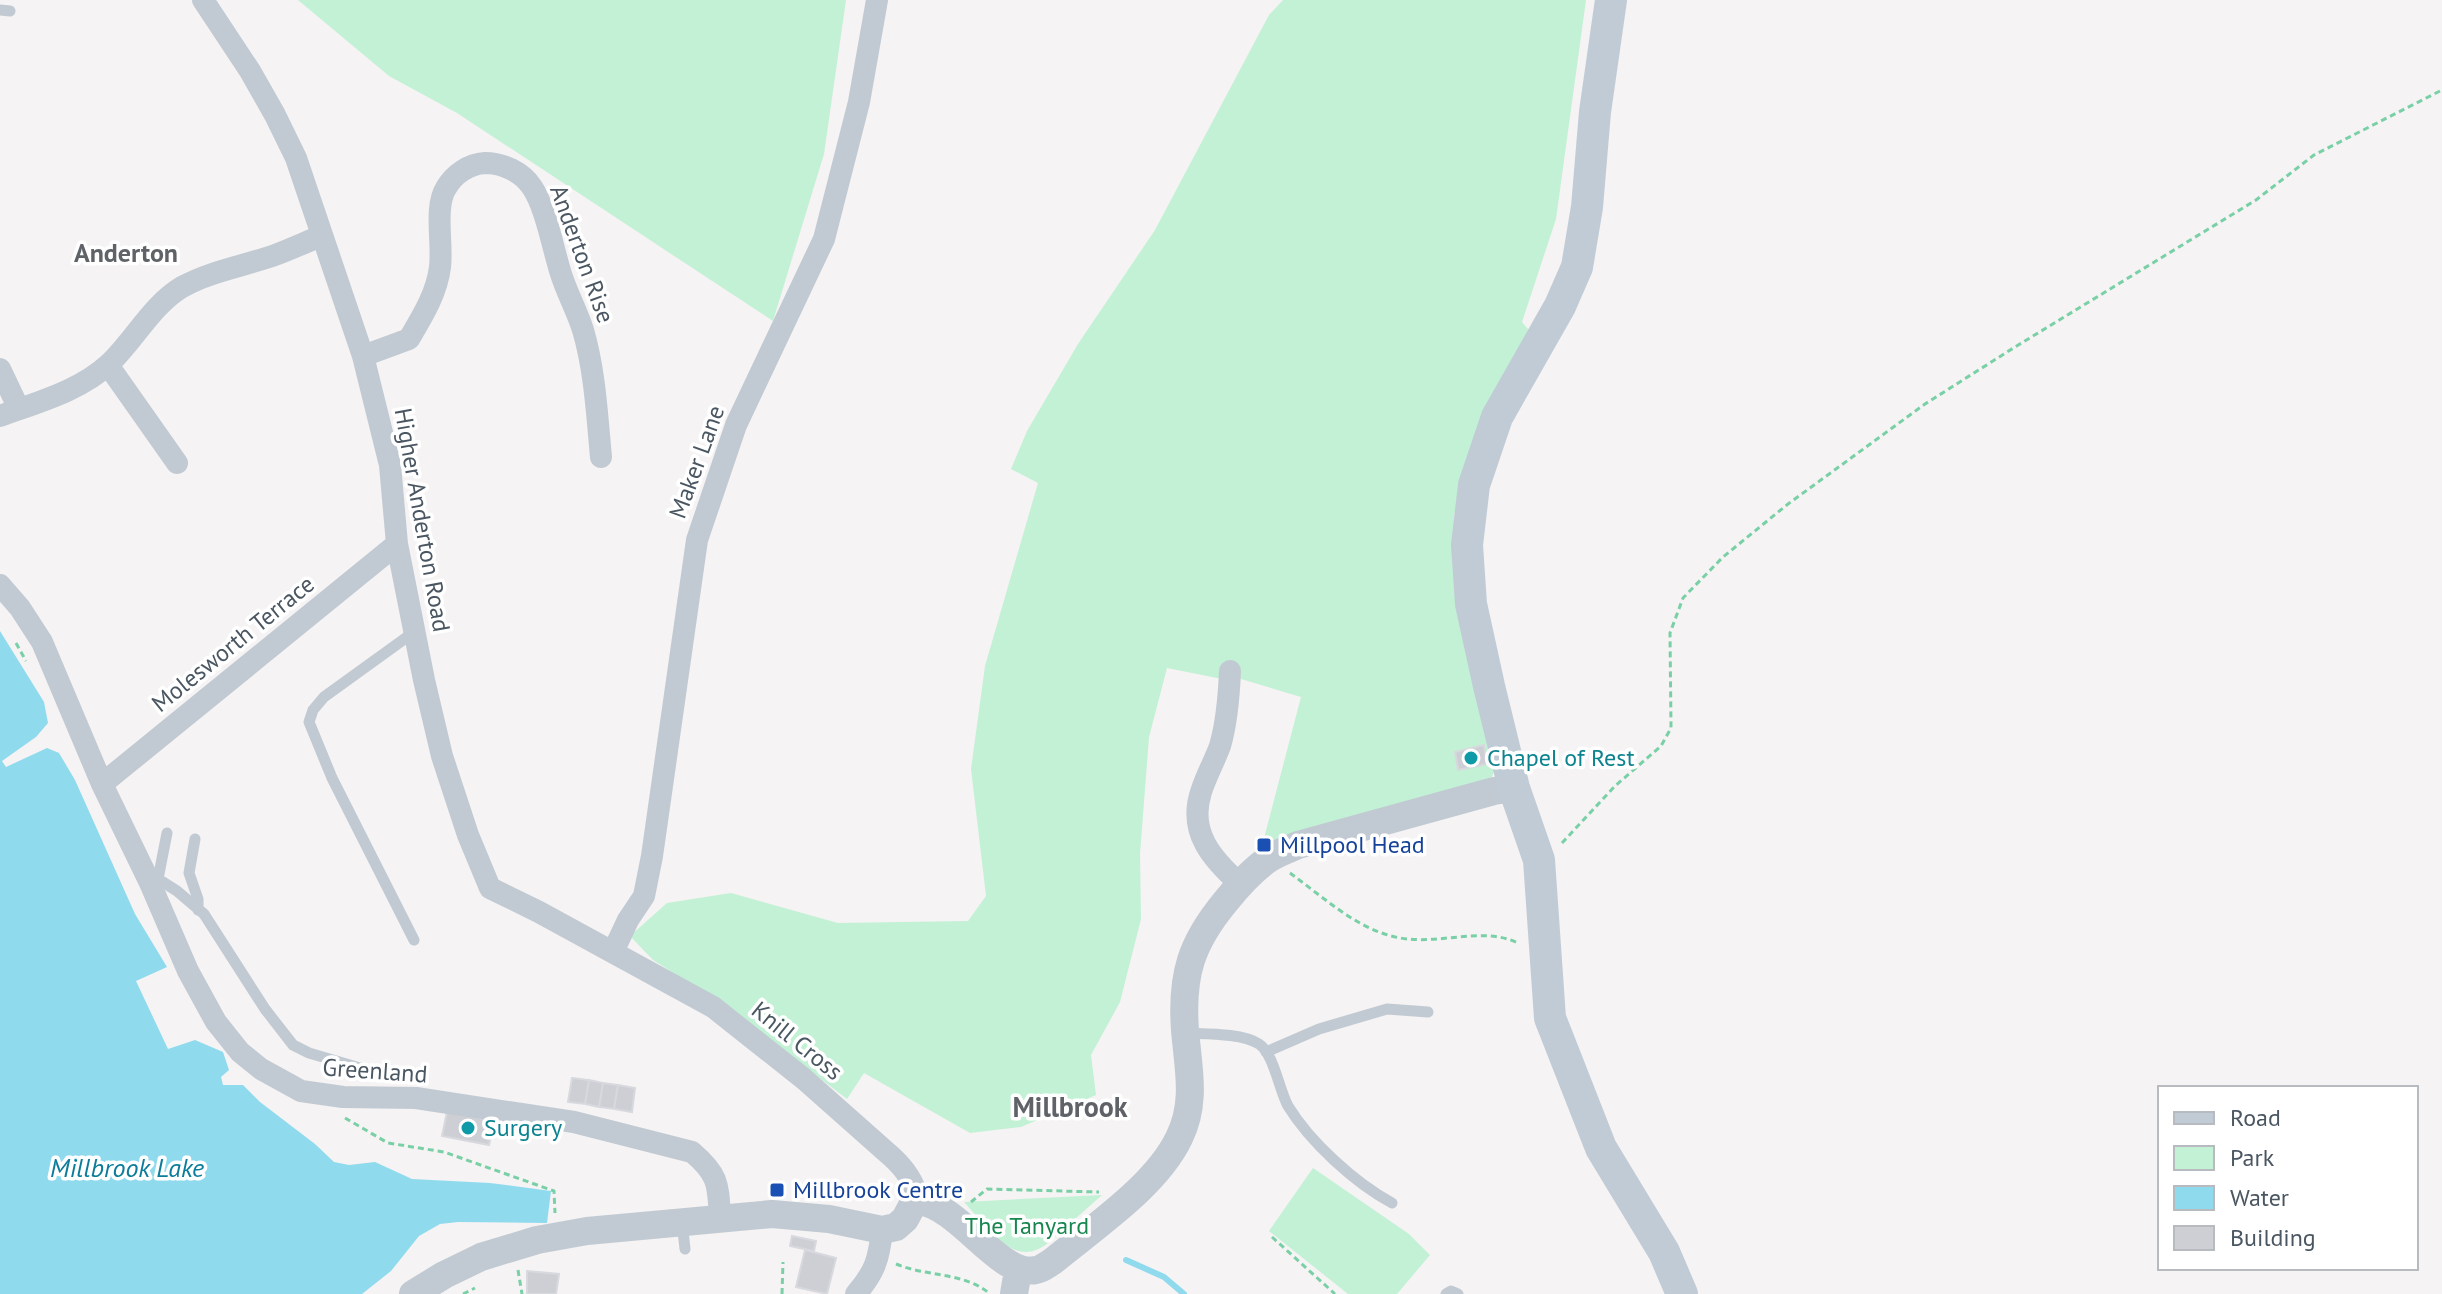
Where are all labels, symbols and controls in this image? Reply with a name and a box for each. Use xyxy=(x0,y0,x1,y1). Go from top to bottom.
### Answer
street label: Anderton Rise xyxy=(543,181,622,327)
district label: Anderton xyxy=(74,236,178,269)
street label: Maker Lane xyxy=(662,401,731,523)
street label: Higher Anderton Road xyxy=(388,406,457,634)
street label: Molesworth Terrace xyxy=(145,569,320,719)
place label: Chapel of Rest xyxy=(1487,742,1635,773)
marker: Chapel of Rest xyxy=(1462,749,1480,767)
place label: Millpool Head xyxy=(1280,829,1425,860)
marker: Millpool Head xyxy=(1255,836,1273,854)
street label: Knill Cross xyxy=(745,994,849,1087)
street label: Greenland xyxy=(322,1051,429,1090)
legend xyxy=(2158,1086,2418,1270)
district label: Millbrook xyxy=(1012,1088,1128,1125)
text: Road xyxy=(2230,1102,2281,1133)
place label: Surgery xyxy=(484,1112,562,1143)
marker: Surgery xyxy=(459,1119,477,1137)
text: Park xyxy=(2230,1142,2275,1173)
water label: Millbrook Lake xyxy=(50,1151,204,1184)
place label: Millbrook Centre xyxy=(793,1174,963,1205)
marker: Millbrook Centre xyxy=(768,1181,786,1199)
text: Water xyxy=(2230,1182,2289,1213)
park label: The Tanyard xyxy=(965,1210,1089,1241)
text: Building xyxy=(2230,1222,2316,1253)

